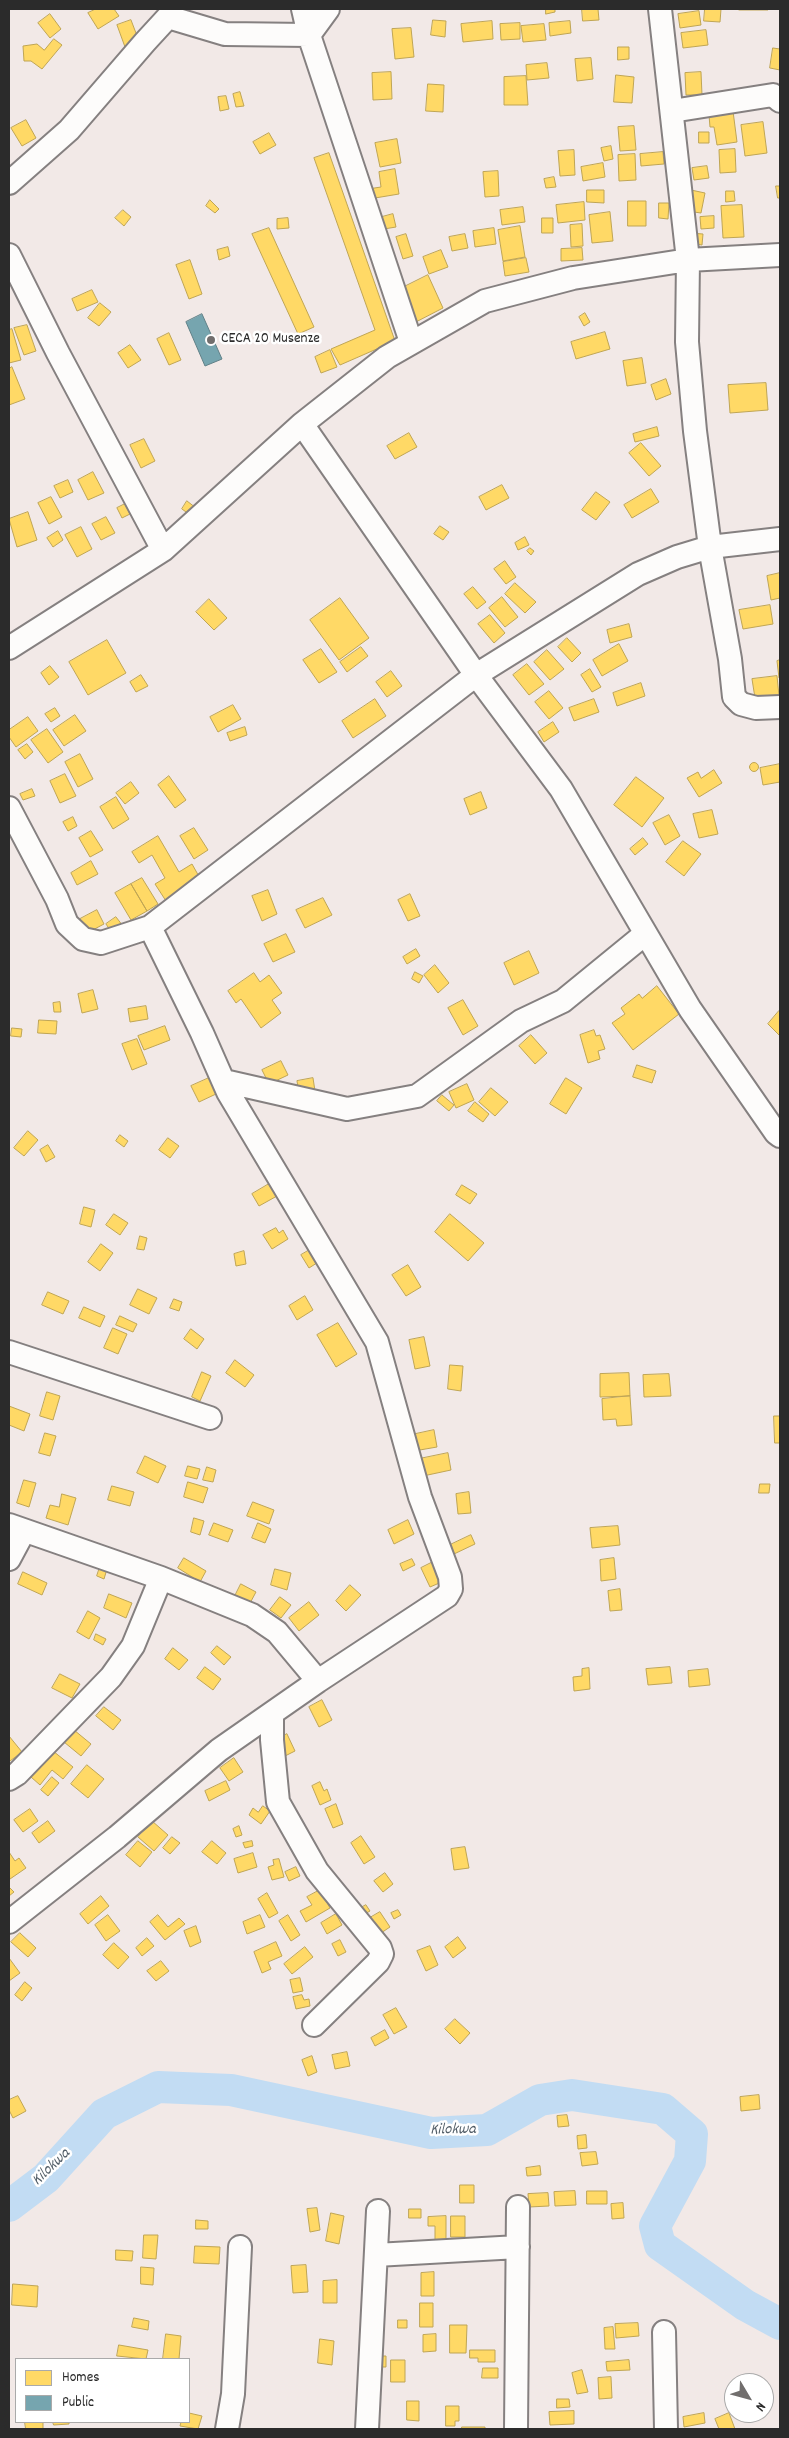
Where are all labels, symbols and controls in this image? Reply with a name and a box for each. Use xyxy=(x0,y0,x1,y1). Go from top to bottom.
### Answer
place label: CECA 20 Musenze xyxy=(221,331,320,349)
marker: CECA 20 Musenze xyxy=(205,334,217,346)
water label: Kilokwa xyxy=(430,2121,476,2141)
water label: Kilokwa xyxy=(29,2145,75,2191)
legend xyxy=(15,2358,190,2423)
text: Homes xyxy=(62,2367,100,2389)
north arrow xyxy=(724,2373,774,2423)
text: Public xyxy=(62,2392,94,2414)
text: N xyxy=(750,2398,770,2415)

